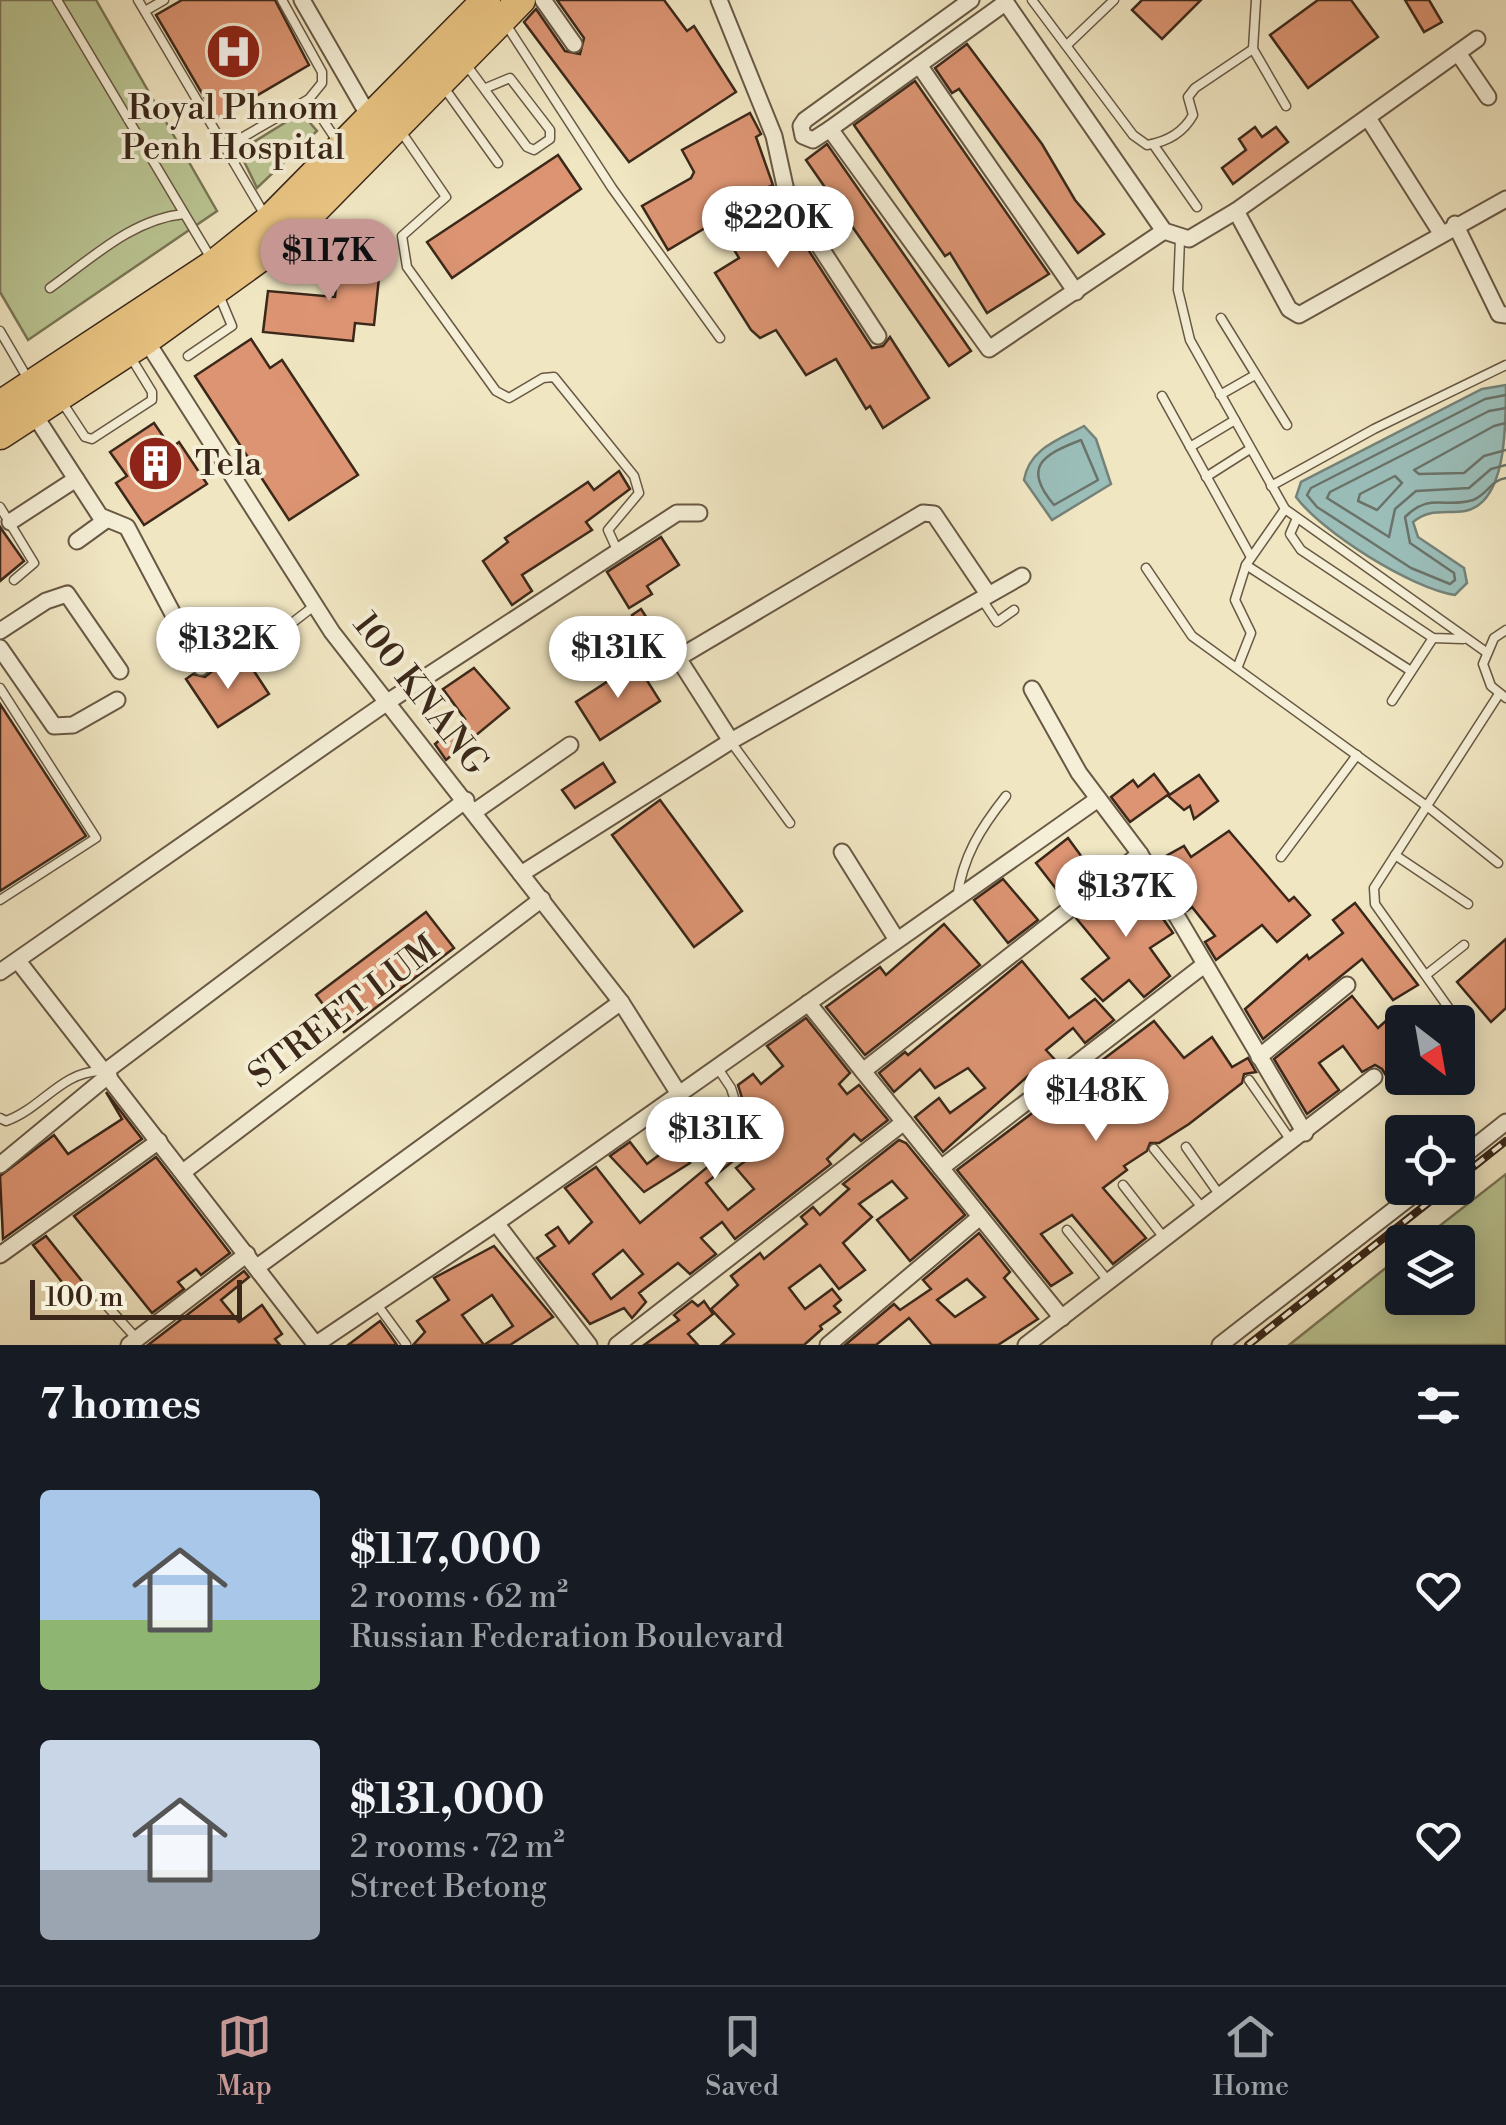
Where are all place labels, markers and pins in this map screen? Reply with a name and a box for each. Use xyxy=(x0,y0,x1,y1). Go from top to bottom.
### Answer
hospital icon: Royal Phnom Penh Hospital xyxy=(203,22,263,82)
place label: Royal Phnom Penh Hospital xyxy=(121,87,345,170)
pin: $220K xyxy=(708,186,848,271)
pin: $117K xyxy=(259,219,399,304)
building icon: Tela xyxy=(126,434,186,494)
place label: Tela xyxy=(195,443,262,486)
pin: $132K xyxy=(158,607,298,692)
pin: $131K xyxy=(548,616,688,701)
pin: $137K xyxy=(1056,855,1196,940)
pin: $148K xyxy=(1026,1059,1166,1144)
pin: $131K xyxy=(645,1097,785,1182)

